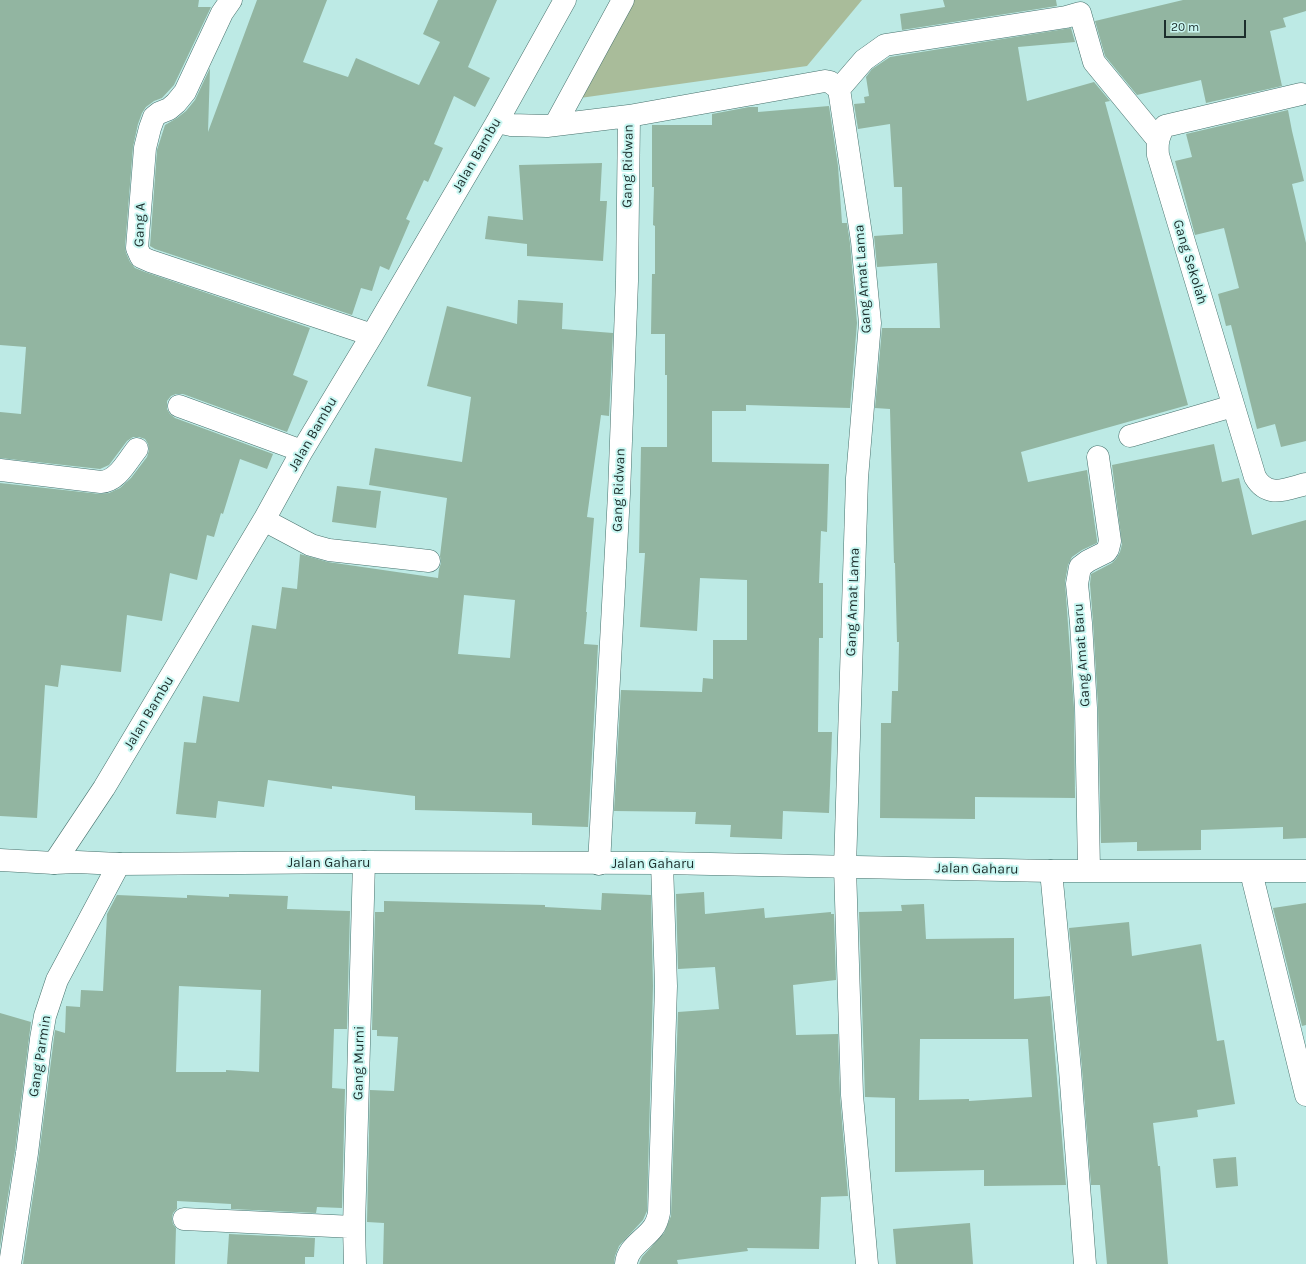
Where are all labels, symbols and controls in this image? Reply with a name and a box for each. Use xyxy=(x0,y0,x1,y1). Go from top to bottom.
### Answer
scale bar xyxy=(1166,12,1248,38)
text: 20 m xyxy=(1171,20,1199,34)
street label: Jalan Bambu xyxy=(449,115,505,195)
street label: Gang Ridwan xyxy=(619,124,637,208)
street label: Gang A xyxy=(131,202,149,248)
street label: Gang Sekolah xyxy=(1169,218,1211,306)
street label: Gang Amat Lama xyxy=(851,224,875,334)
street label: Jalan Bambu xyxy=(285,394,341,474)
street label: Gang Ridwan xyxy=(609,448,629,532)
street label: Gang Amat Lama xyxy=(843,547,863,657)
street label: Gang Amat Baru xyxy=(1070,603,1094,707)
street label: Jalan Bambu xyxy=(120,673,178,753)
street label: Jalan Gaharu xyxy=(287,855,371,871)
street label: Jalan Gaharu xyxy=(611,856,695,872)
street label: Jalan Gaharu xyxy=(935,860,1019,878)
street label: Gang Parmin xyxy=(25,1014,55,1098)
street label: Gang Murni xyxy=(350,1026,368,1100)

